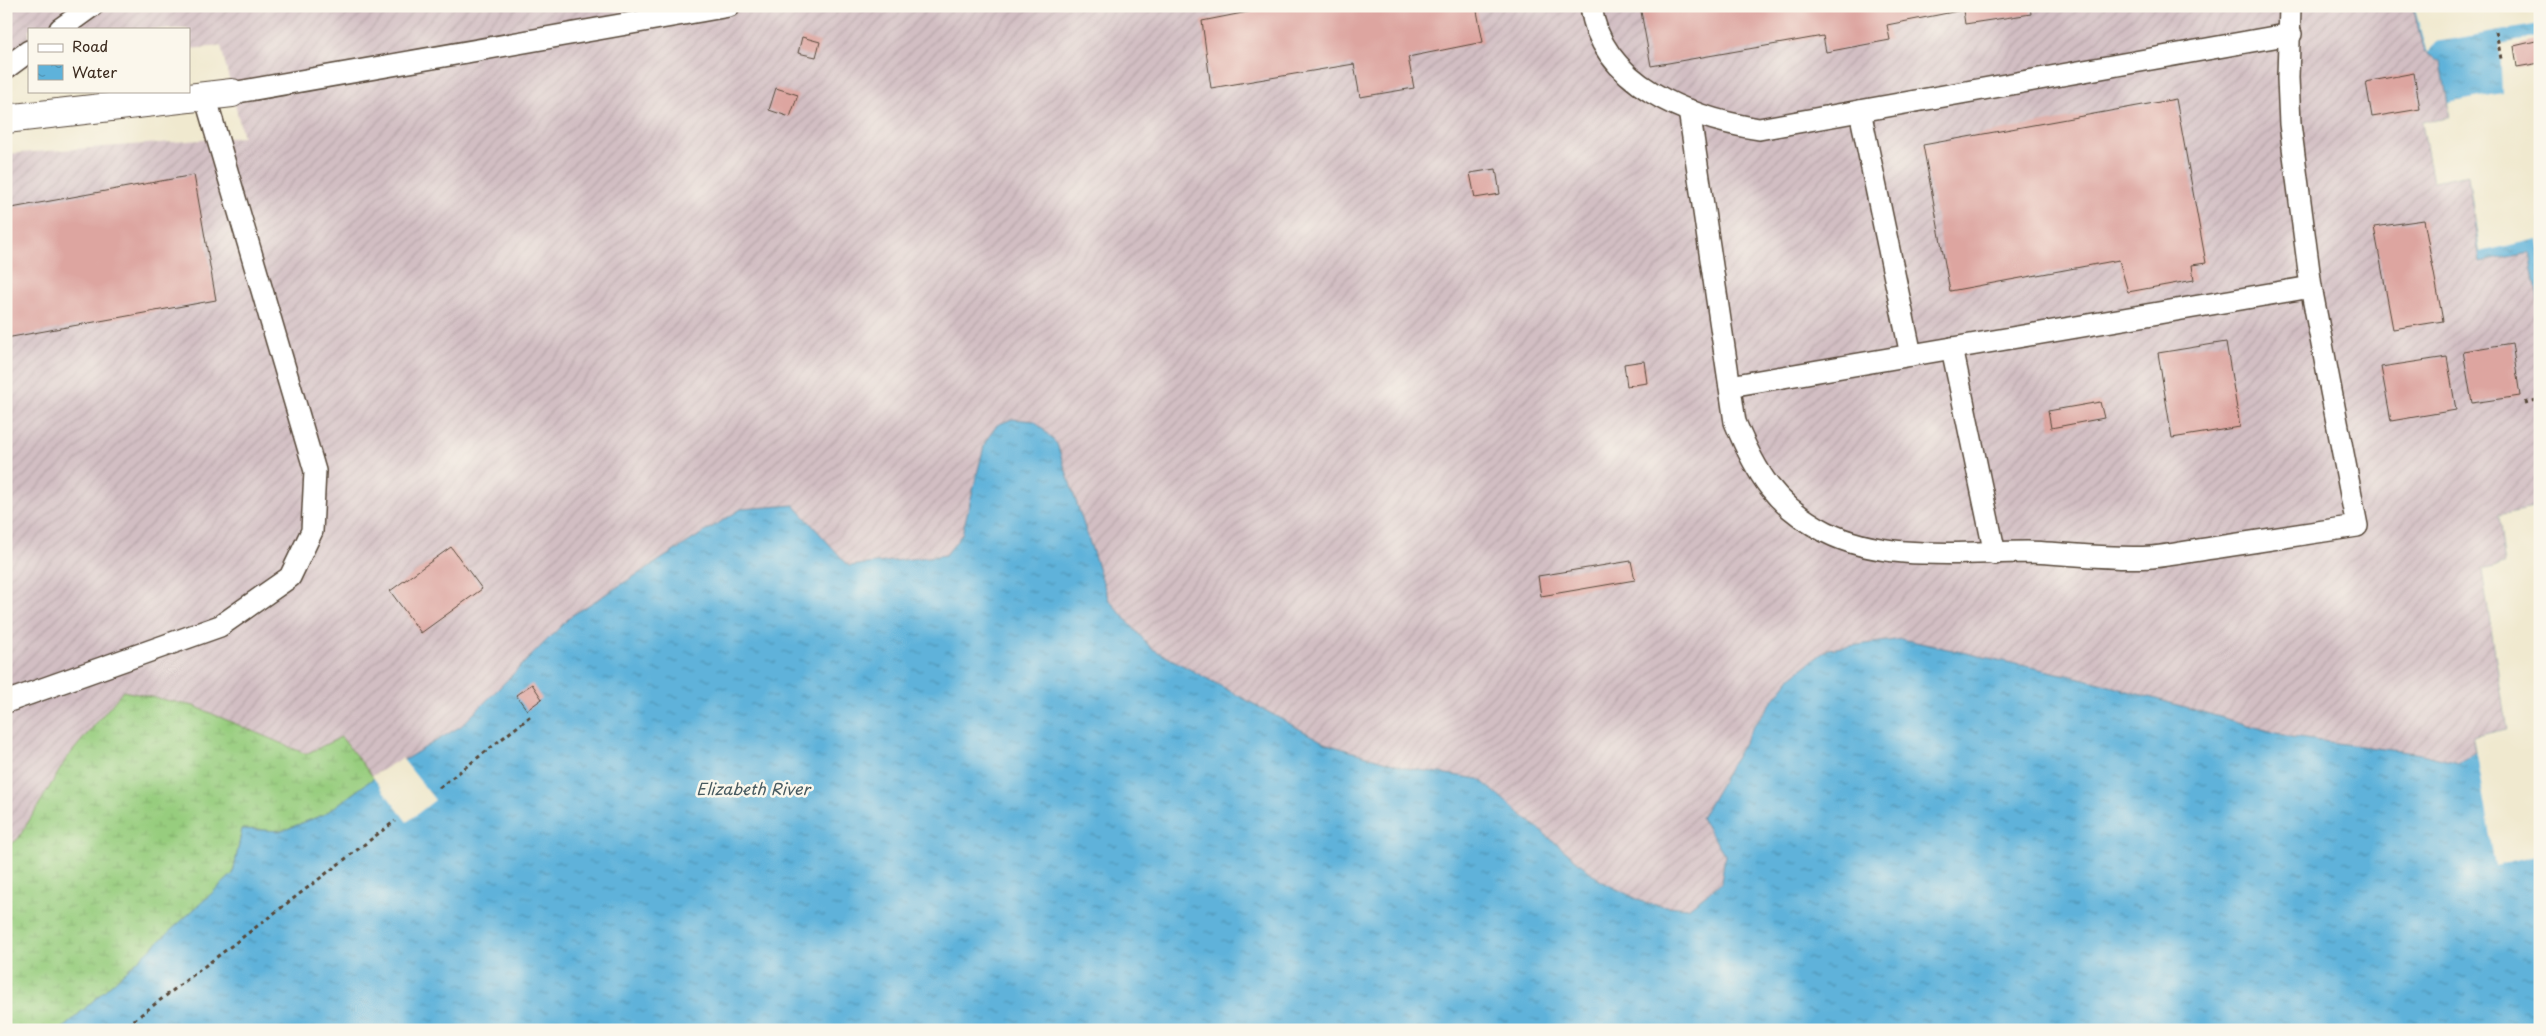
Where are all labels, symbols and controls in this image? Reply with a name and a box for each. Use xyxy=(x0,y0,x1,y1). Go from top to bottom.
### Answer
legend xyxy=(28,28,190,92)
text: Road xyxy=(72,34,108,57)
text: Water xyxy=(72,60,117,83)
water label: Elizabeth River xyxy=(696,776,812,800)

